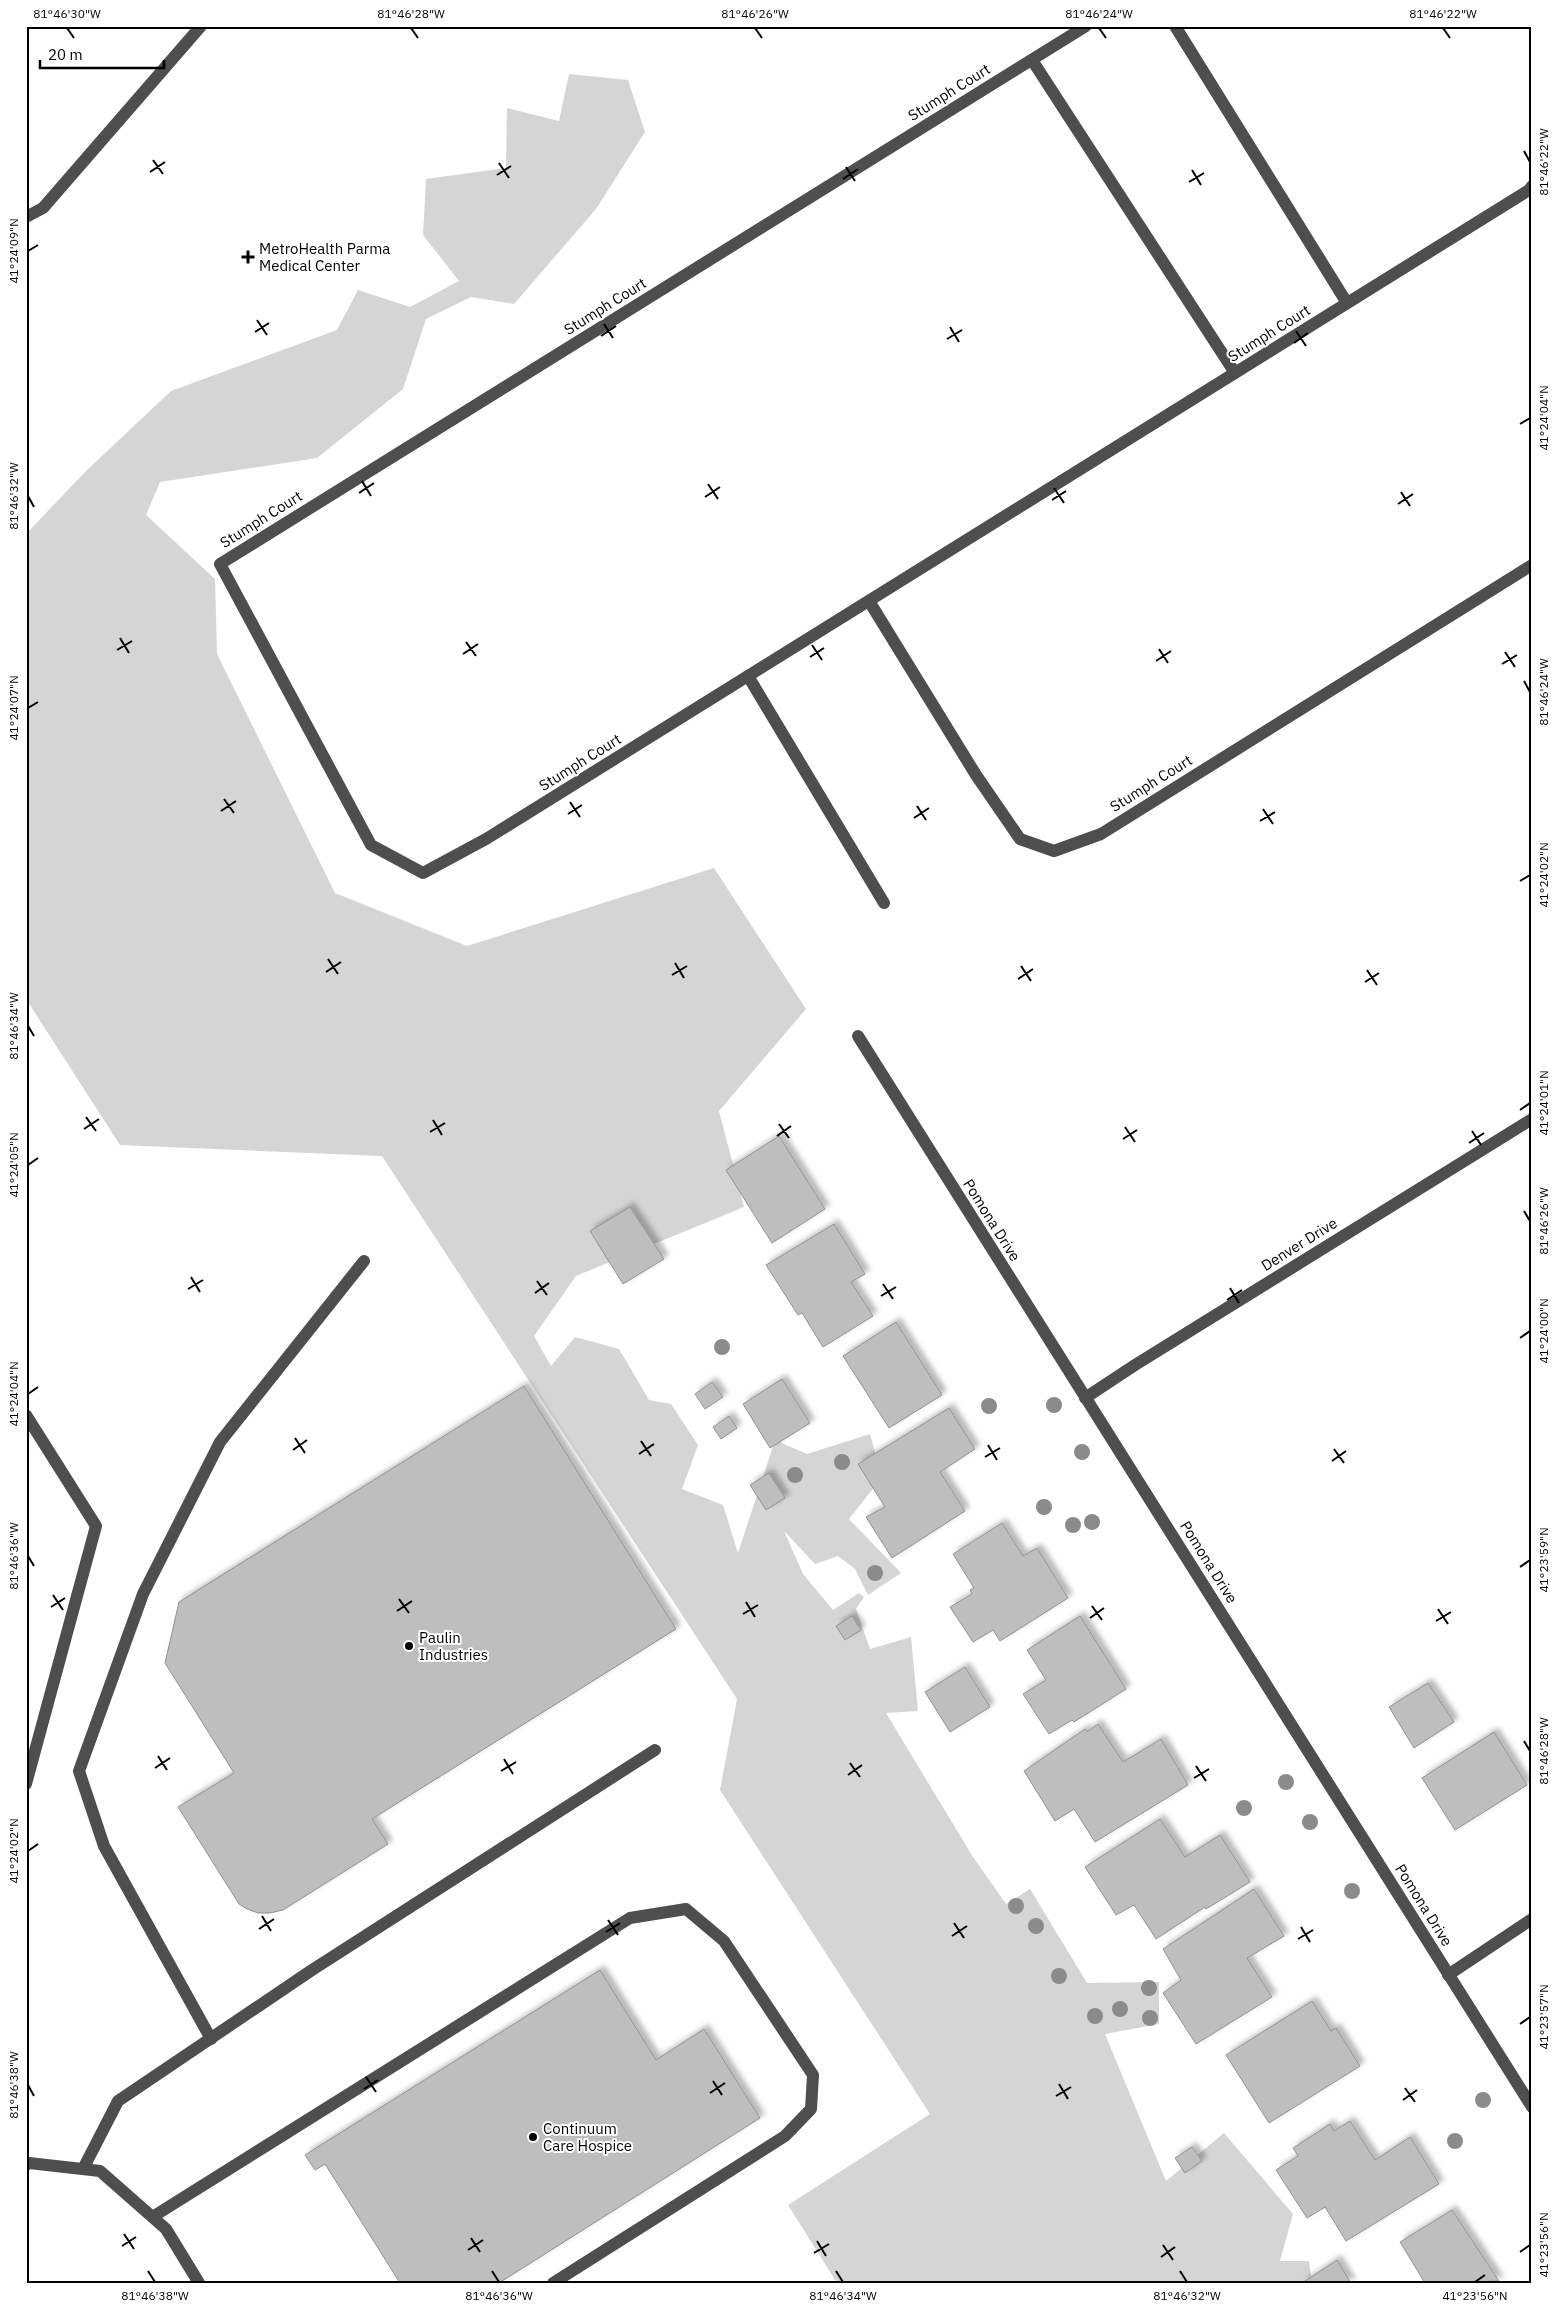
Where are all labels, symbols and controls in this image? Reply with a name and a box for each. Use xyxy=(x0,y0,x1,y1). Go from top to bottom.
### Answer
text: 81°46'30"W xyxy=(33,6,101,21)
text: 81°46'28"W xyxy=(377,6,445,21)
text: 81°46'26"W xyxy=(721,6,789,21)
text: 81°46'24"W xyxy=(1065,6,1133,21)
text: 81°46'22"W xyxy=(1409,6,1477,21)
scale bar xyxy=(40,38,164,70)
text: 20 m xyxy=(48,45,83,64)
street label: Stumph Court xyxy=(904,59,994,125)
text: 81°46'22"W xyxy=(1536,128,1551,196)
text: 41°24'09"N xyxy=(6,218,21,284)
place label: MetroHealth Parma Medical Center xyxy=(259,239,390,275)
marker: MetroHealth Parma Medical Center xyxy=(241,250,255,264)
street label: Stumph Court xyxy=(560,273,650,339)
street label: Stumph Court xyxy=(1224,300,1314,366)
text: 41°24'04"N xyxy=(1536,385,1551,451)
text: 81°46'32"W xyxy=(6,462,21,530)
street label: Stumph Court xyxy=(216,486,306,552)
text: 81°46'24"W xyxy=(1536,658,1551,726)
text: 41°24'07"N xyxy=(6,675,21,741)
street label: Stumph Court xyxy=(535,729,625,795)
street label: Stumph Court xyxy=(1106,750,1196,816)
text: 41°24'02"N xyxy=(1536,842,1551,908)
text: 81°46'34"W xyxy=(6,992,21,1060)
text: 41°24'01"N xyxy=(1536,1070,1551,1136)
text: 41°24'05"N xyxy=(6,1132,21,1198)
street label: Pomona Drive xyxy=(959,1175,1025,1265)
text: 81°46'26"W xyxy=(1536,1187,1551,1255)
street label: Denver Drive xyxy=(1257,1213,1341,1275)
text: 41°24'00"N xyxy=(1536,1298,1551,1364)
text: 41°24'04"N xyxy=(6,1361,21,1427)
street label: Pomona Drive xyxy=(1176,1517,1242,1607)
text: 81°46'36"W xyxy=(6,1522,21,1590)
text: 41°23'59"N xyxy=(1536,1527,1551,1593)
place label: Paulin Industries xyxy=(419,1628,488,1664)
marker: Paulin Industries xyxy=(403,1640,415,1652)
text: 81°46'28"W xyxy=(1536,1717,1551,1785)
text: 41°24'02"N xyxy=(6,1818,21,1884)
street label: Pomona Drive xyxy=(1391,1860,1457,1950)
text: 41°23'57"N xyxy=(1536,1984,1551,2050)
text: 81°46'38"W xyxy=(6,2051,21,2119)
place label: Continuum Care Hospice xyxy=(543,2119,632,2155)
marker: Continuum Care Hospice xyxy=(527,2131,539,2143)
text: 41°23'56"N xyxy=(1536,2212,1551,2278)
text: 81°46'38"W xyxy=(121,2288,189,2303)
text: 81°46'36"W xyxy=(465,2288,533,2303)
text: 81°46'34"W xyxy=(809,2288,877,2303)
text: 81°46'32"W xyxy=(1153,2288,1221,2303)
text: 41°23'56"N xyxy=(1442,2288,1508,2303)

